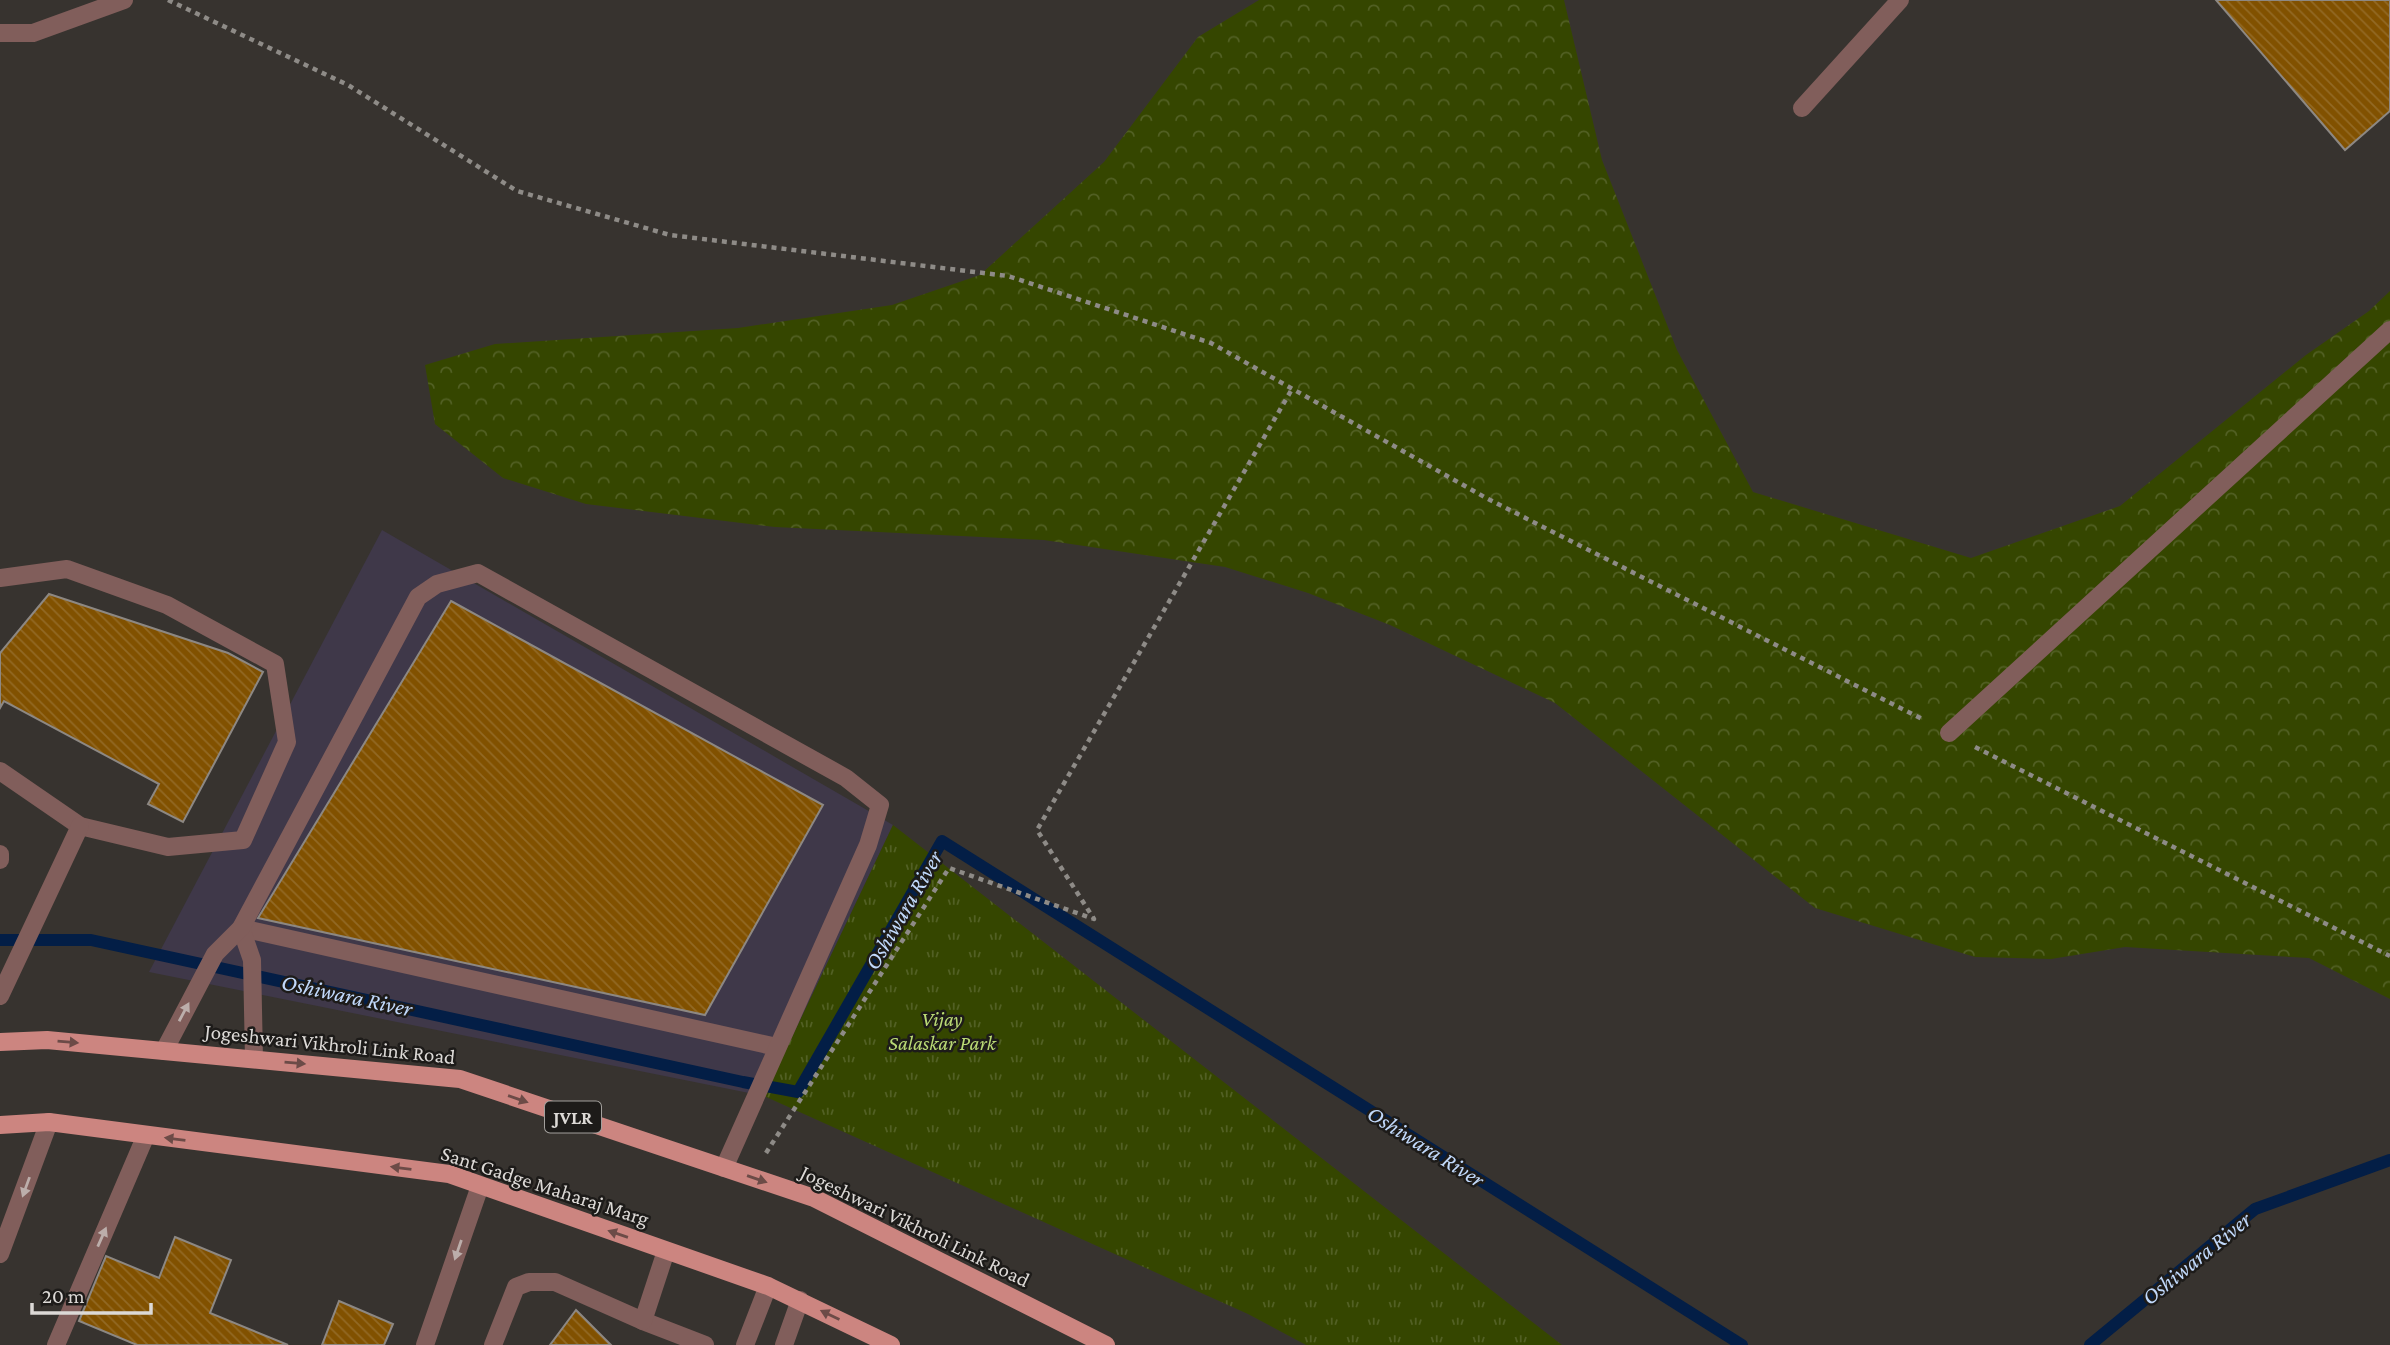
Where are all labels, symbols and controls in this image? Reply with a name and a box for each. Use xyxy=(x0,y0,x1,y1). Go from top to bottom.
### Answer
water label: Oshiwara River xyxy=(859,845,948,974)
water label: Oshiwara River xyxy=(279,968,416,1022)
one-way arrow xyxy=(178,1003,190,1022)
park label: Vijay Salaskar Park xyxy=(888,1007,997,1055)
street label: Jogeshwari Vikhroli Link Road xyxy=(201,1019,457,1069)
one-way arrow xyxy=(57,1037,79,1048)
one-way arrow xyxy=(284,1058,306,1069)
one-way arrow xyxy=(508,1094,529,1105)
water label: Oshiwara River xyxy=(1363,1100,1490,1193)
road number: JVLR xyxy=(545,1102,601,1133)
one-way arrow xyxy=(164,1133,186,1144)
street label: Sant Gadge Maharaj Marg xyxy=(438,1141,652,1231)
street label: Jogeshwari Vikhroli Link Road xyxy=(795,1159,1033,1292)
one-way arrow xyxy=(390,1162,412,1173)
one-way arrow xyxy=(747,1174,768,1185)
one-way arrow xyxy=(20,1176,31,1197)
water label: Oshiwara River xyxy=(2136,1205,2257,1310)
one-way arrow xyxy=(96,1227,108,1247)
one-way arrow xyxy=(607,1228,628,1239)
one-way arrow xyxy=(452,1240,463,1261)
scale bar xyxy=(32,1272,150,1316)
text: 20 m xyxy=(42,1284,85,1308)
one-way arrow xyxy=(820,1309,840,1320)

